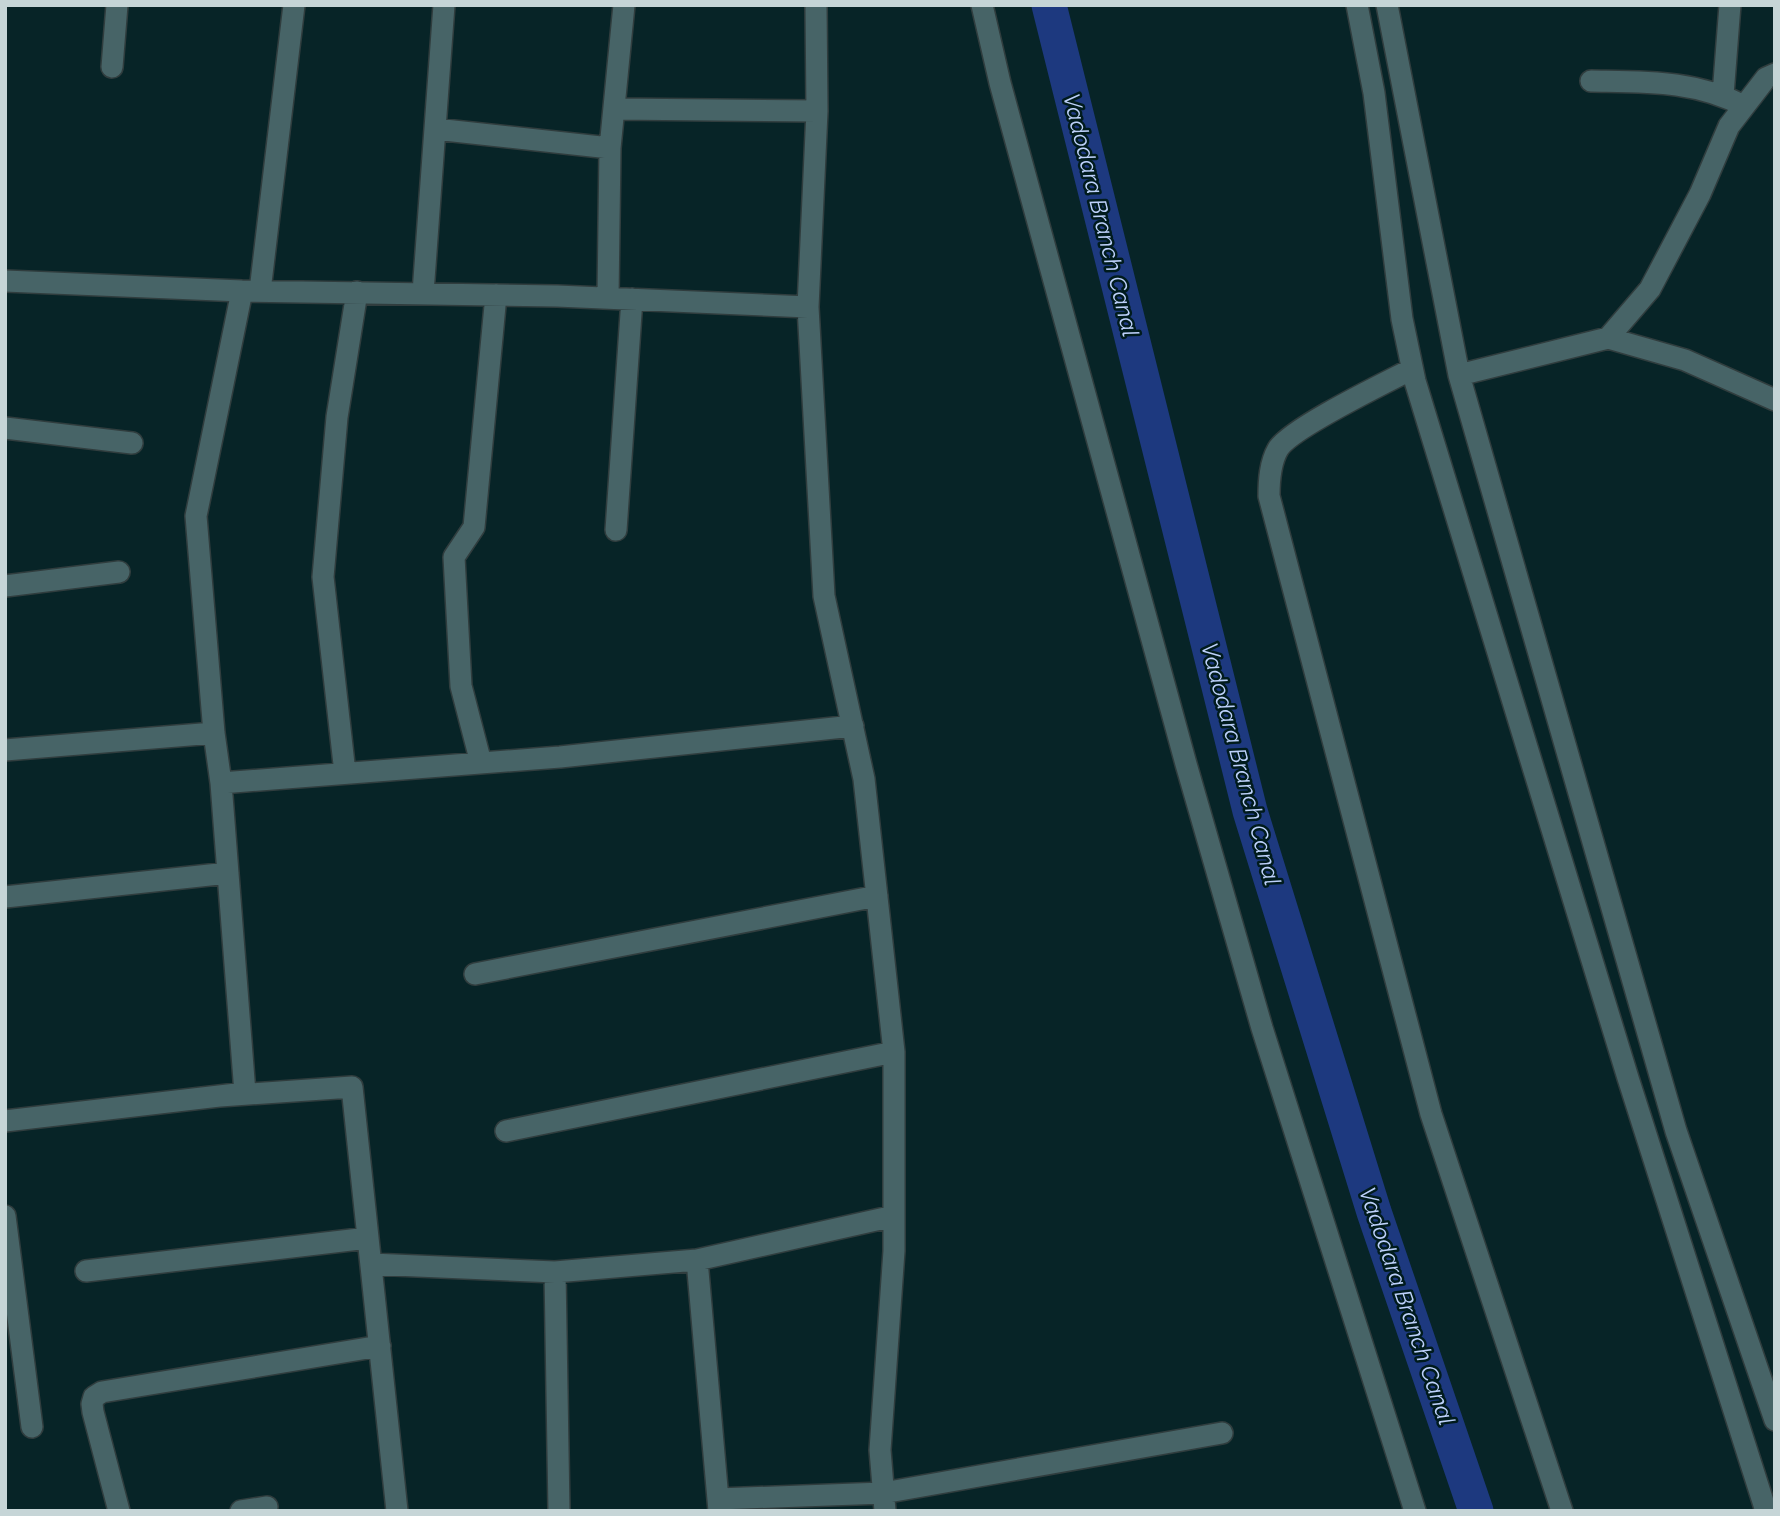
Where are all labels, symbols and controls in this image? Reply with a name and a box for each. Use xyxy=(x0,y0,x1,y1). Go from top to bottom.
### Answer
water label: Vadodara Branch Canal xyxy=(1058,90,1145,339)
water label: Vadodara Branch Canal xyxy=(1196,640,1287,888)
water label: Vadodara Branch Canal xyxy=(1354,1183,1461,1428)

